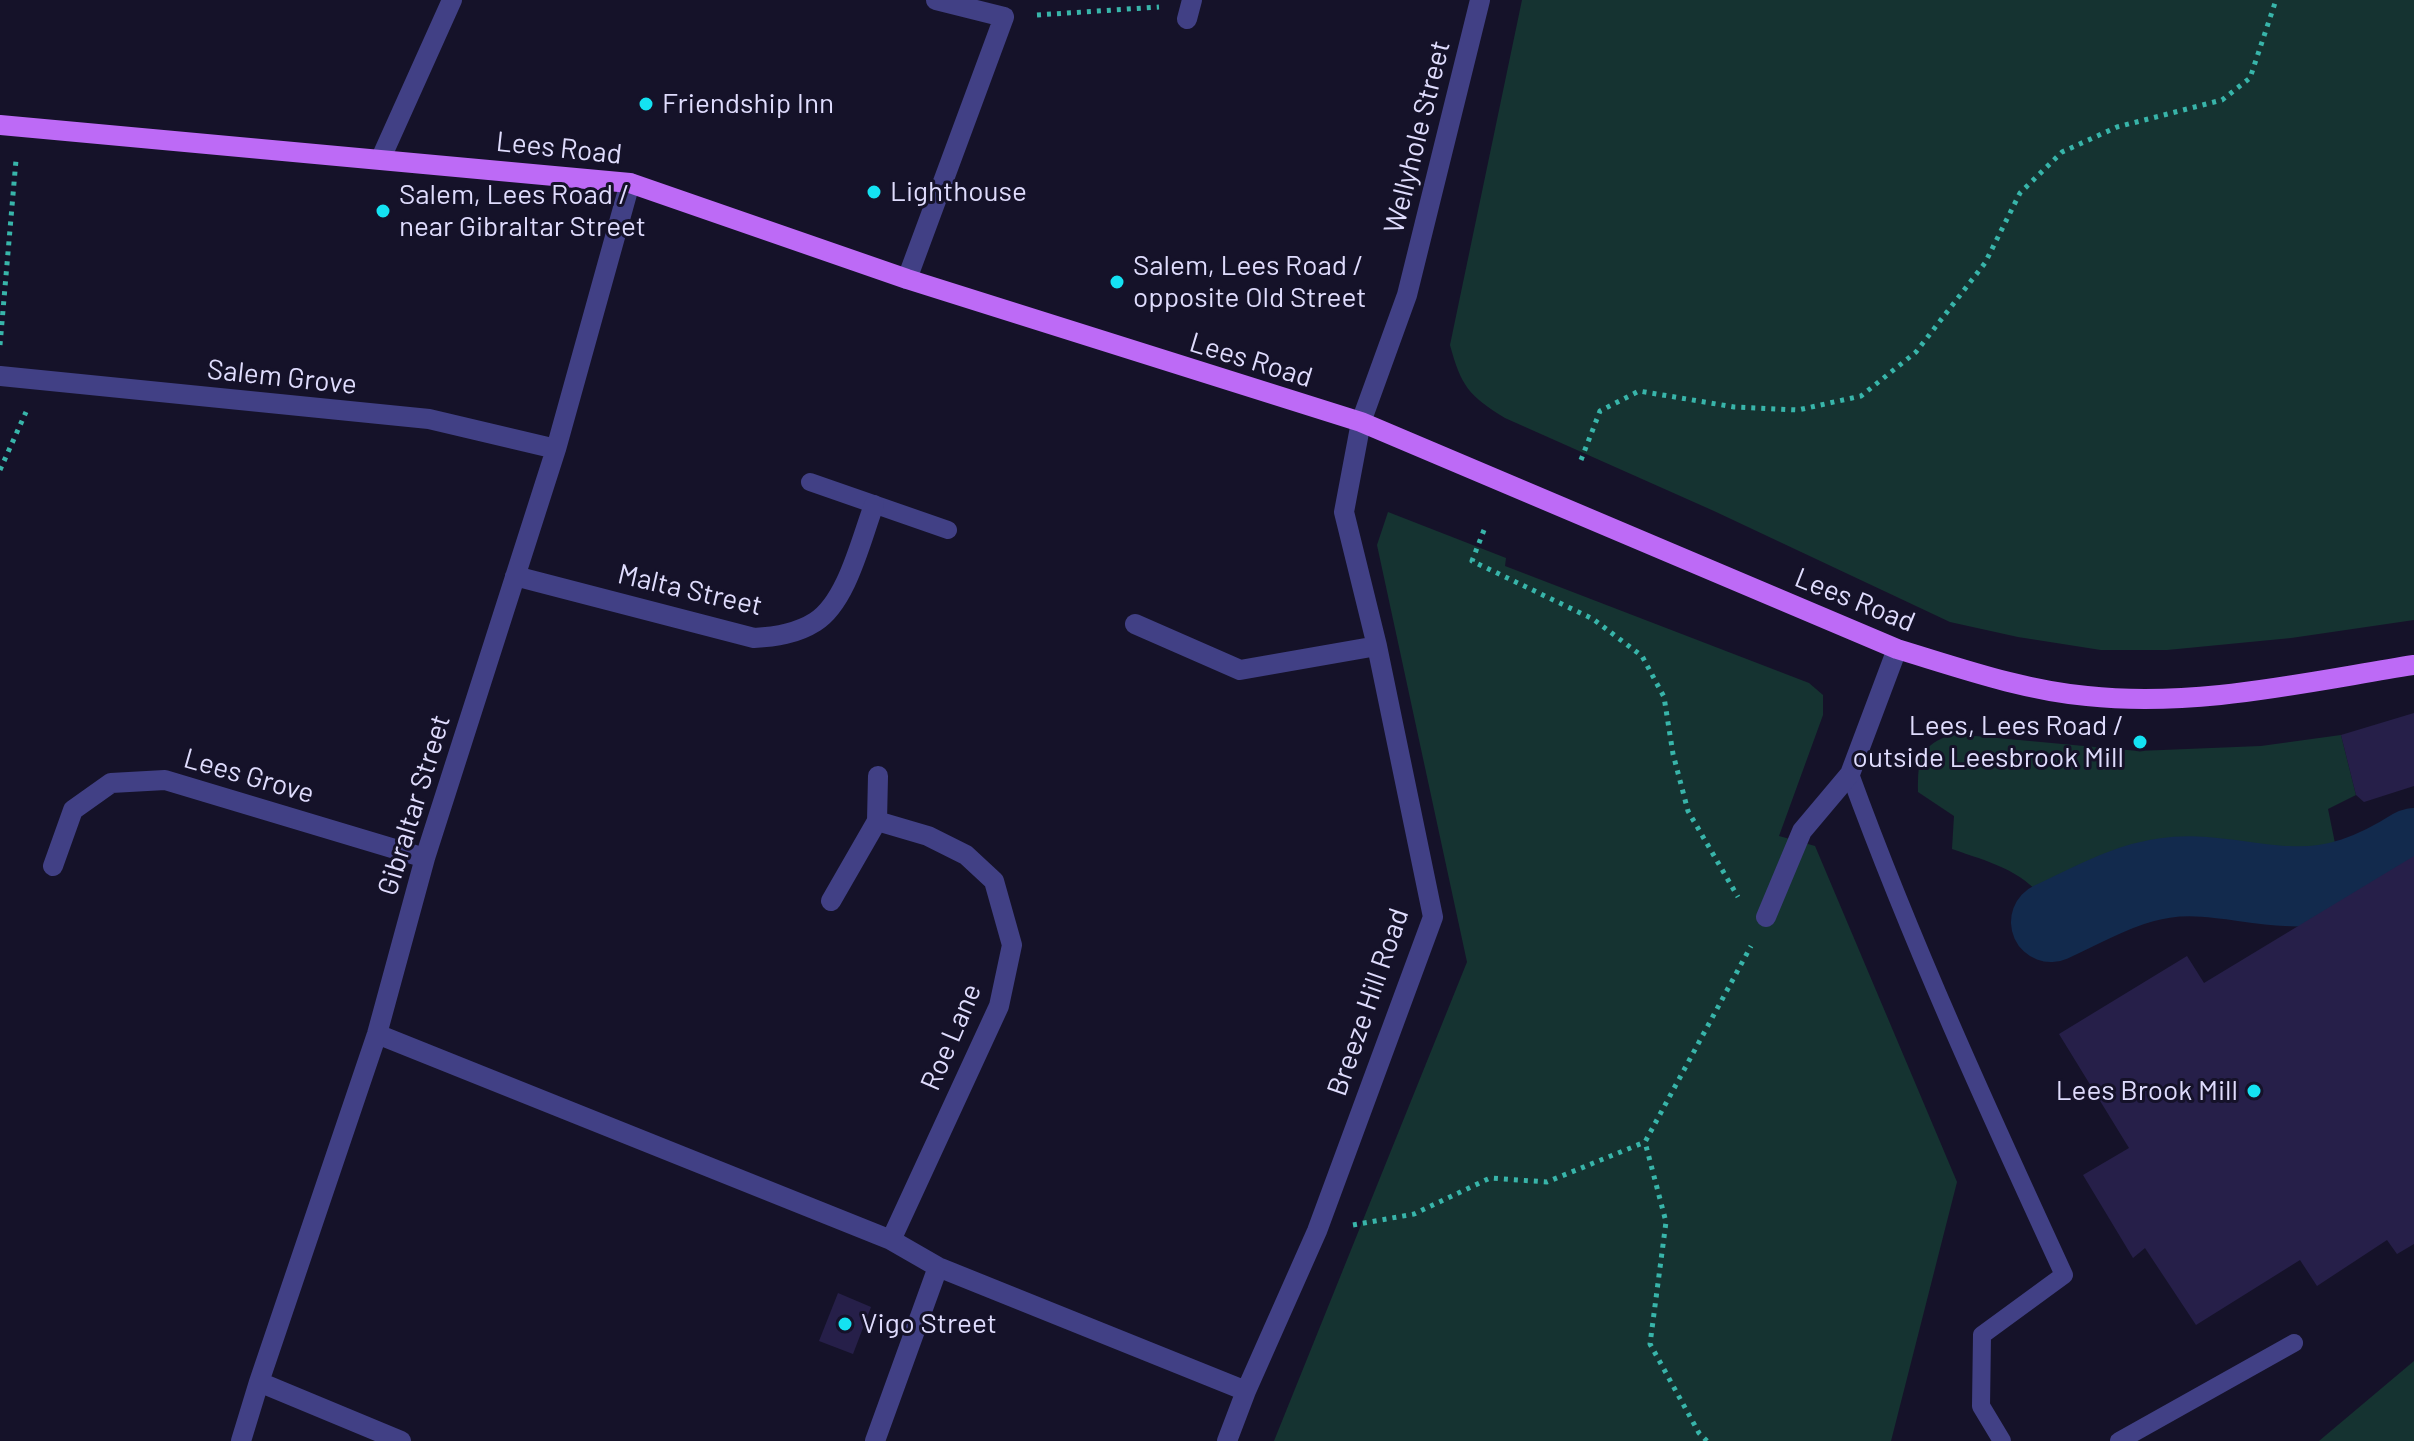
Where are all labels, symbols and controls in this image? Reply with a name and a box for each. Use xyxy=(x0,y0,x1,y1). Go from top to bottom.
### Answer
street label: Wellyhole Street xyxy=(1377,37,1457,237)
place label: Friendship Inn xyxy=(662,87,834,121)
marker: Friendship Inn xyxy=(637,95,655,113)
street label: Lees Road xyxy=(494,125,624,171)
place label: Lighthouse xyxy=(890,175,1027,209)
place label: Salem, Lees Road / near Gibraltar Street xyxy=(399,178,646,244)
marker: Lighthouse xyxy=(865,183,883,201)
marker: Salem, Lees Road / near Gibraltar Street xyxy=(374,202,392,220)
place label: Salem, Lees Road / opposite Old Street xyxy=(1133,249,1366,315)
marker: Salem, Lees Road / opposite Old Street xyxy=(1108,273,1126,291)
street label: Lees Road xyxy=(1186,325,1316,395)
street label: Salem Grove xyxy=(205,352,359,402)
street label: Malta Street xyxy=(614,557,766,623)
street label: Lees Road xyxy=(1790,561,1920,639)
place label: Lees, Lees Road / outside Leesbrook Mill xyxy=(1853,709,2124,775)
street label: Gibraltar Street xyxy=(371,711,457,899)
marker: Lees, Lees Road / outside Leesbrook Mill xyxy=(2131,733,2149,751)
street label: Lees Grove xyxy=(180,741,318,811)
street label: Breeze Hill Road xyxy=(1320,904,1416,1100)
street label: Roe Lane xyxy=(913,978,989,1096)
place label: Lees Brook Mill xyxy=(2056,1074,2238,1108)
marker: Lees Brook Mill xyxy=(2245,1082,2263,1100)
place label: Vigo Street xyxy=(861,1307,997,1341)
marker: Vigo Street xyxy=(836,1315,854,1333)

